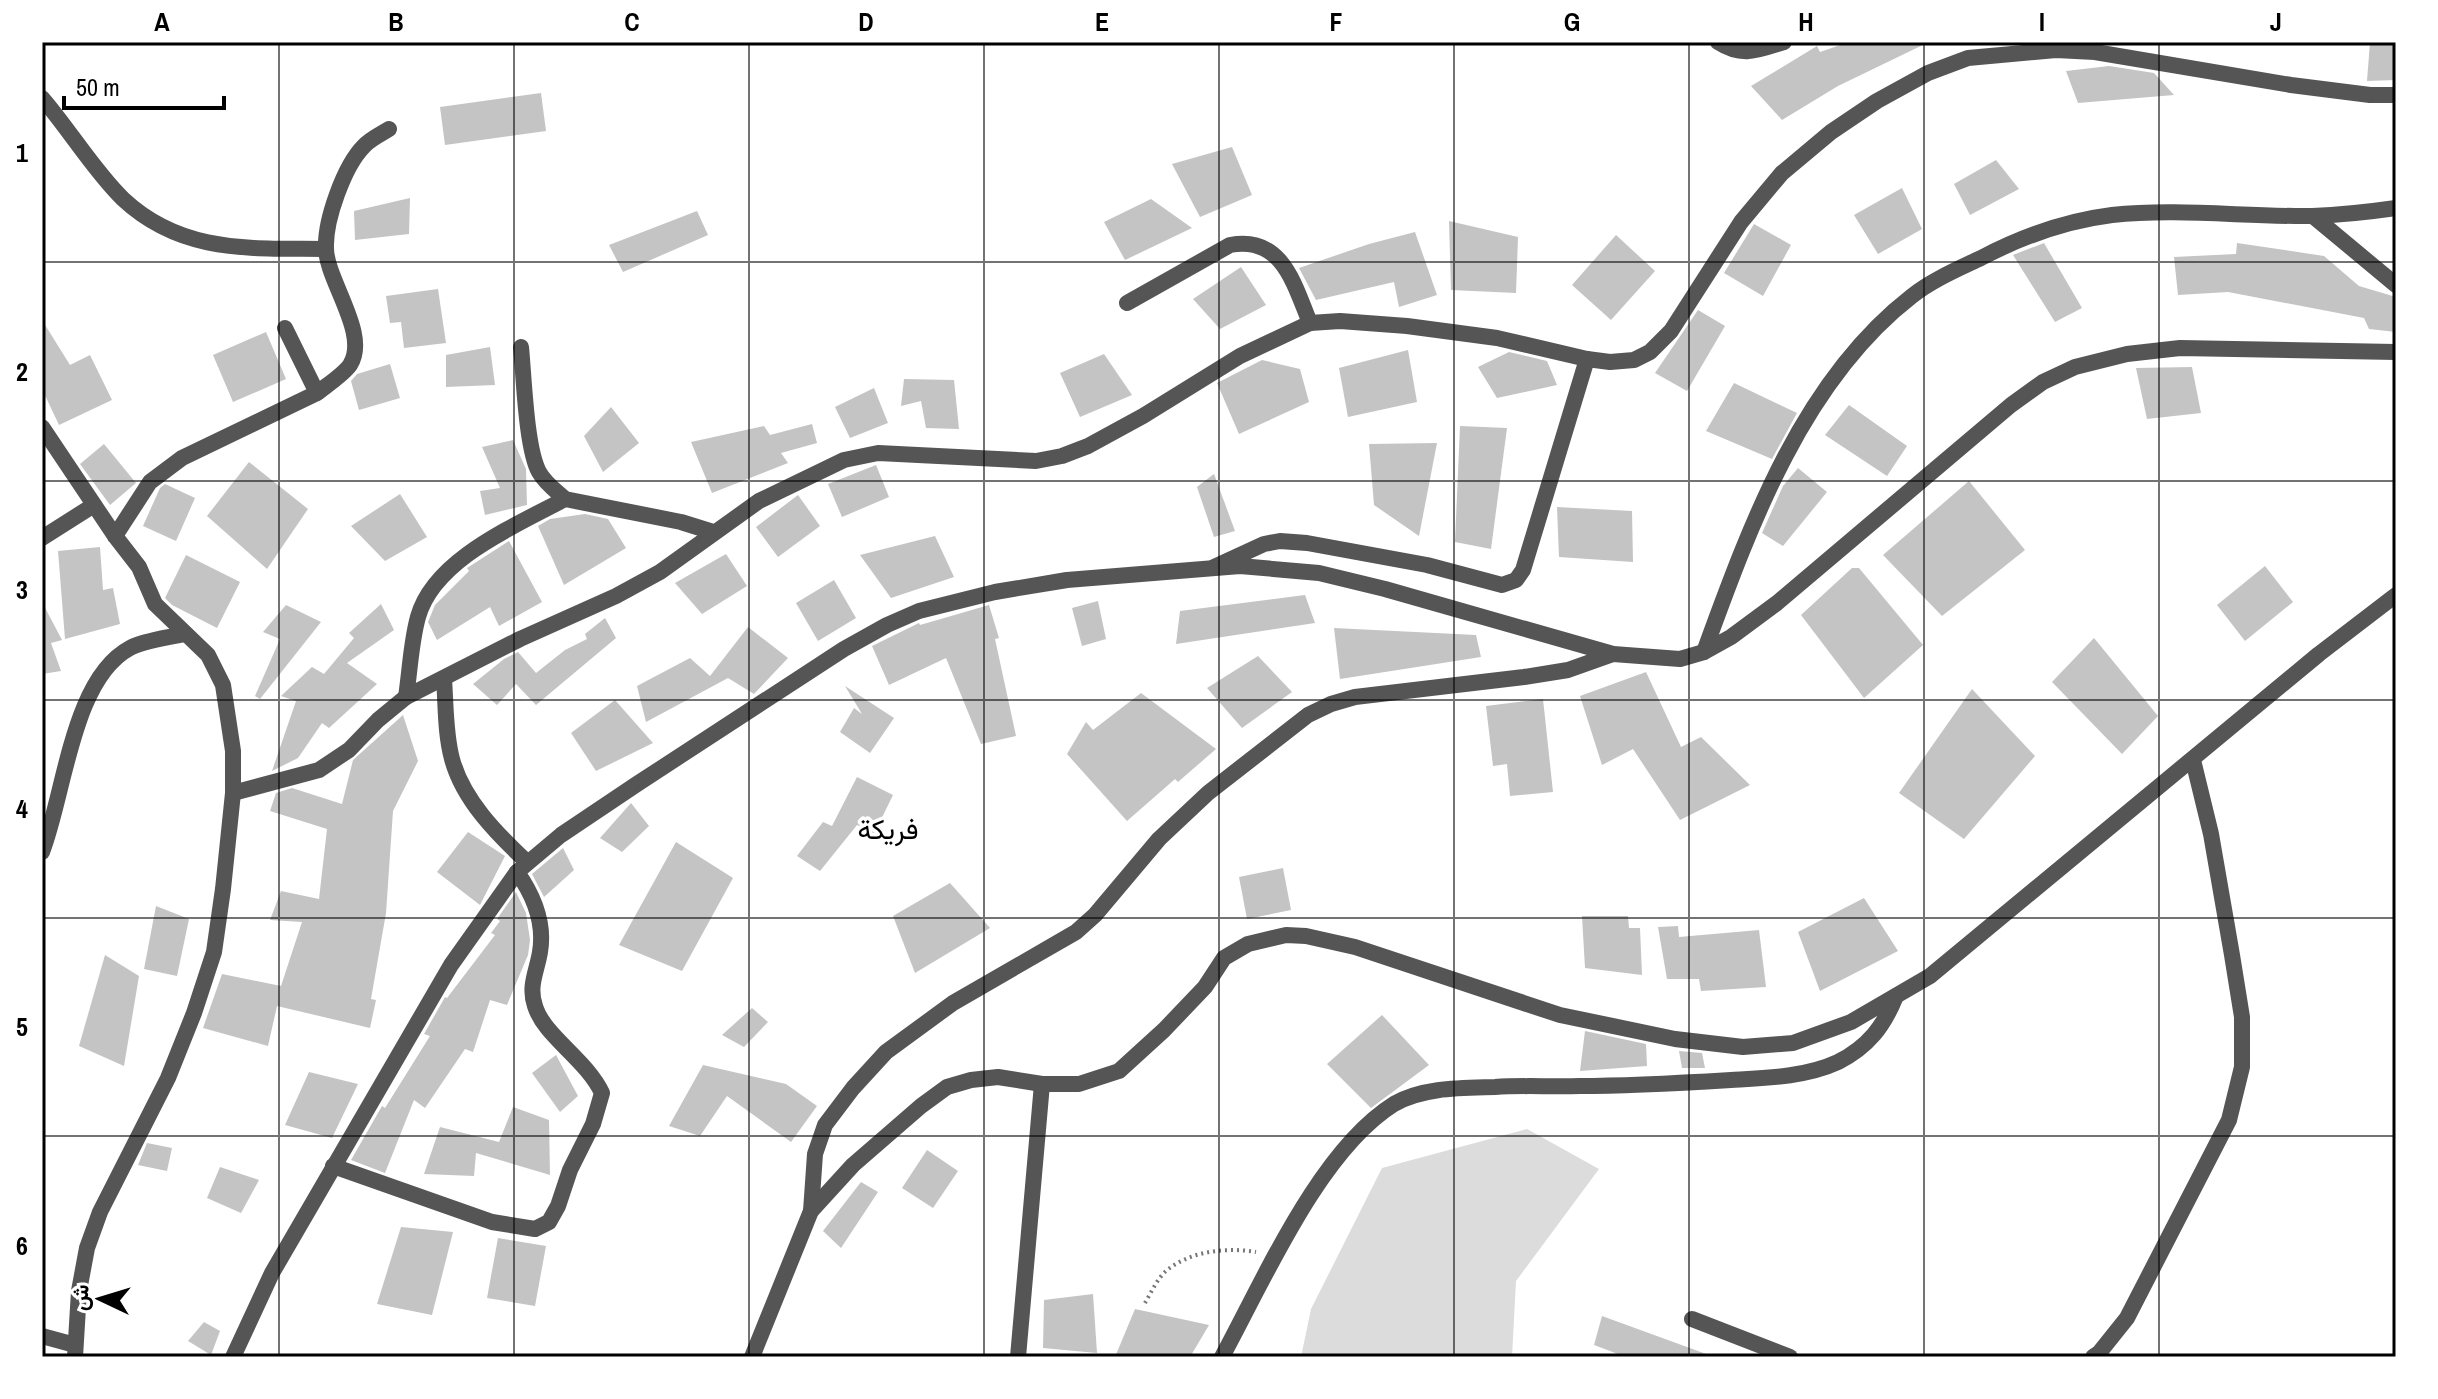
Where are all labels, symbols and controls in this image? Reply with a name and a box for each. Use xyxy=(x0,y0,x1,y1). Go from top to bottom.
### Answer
text: A xyxy=(154,4,170,39)
text: B xyxy=(388,4,404,39)
text: C xyxy=(624,4,640,39)
text: D xyxy=(858,4,874,39)
text: E xyxy=(1095,4,1109,39)
text: F xyxy=(1329,4,1343,39)
text: G xyxy=(1564,4,1580,39)
text: H xyxy=(1798,4,1814,39)
text: I xyxy=(2039,4,2045,39)
text: J xyxy=(2270,4,2282,39)
scale bar xyxy=(64,60,224,110)
text: 50 m xyxy=(76,71,120,103)
text: 1 xyxy=(16,135,28,170)
text: 2 xyxy=(16,354,28,389)
text: 3 xyxy=(16,572,28,607)
text: 4 xyxy=(16,791,28,826)
district label: فريكة xyxy=(857,810,919,848)
text: 5 xyxy=(16,1009,28,1044)
text: 6 xyxy=(16,1228,28,1263)
north arrow xyxy=(60,1259,140,1339)
text: ش xyxy=(64,1283,96,1312)

